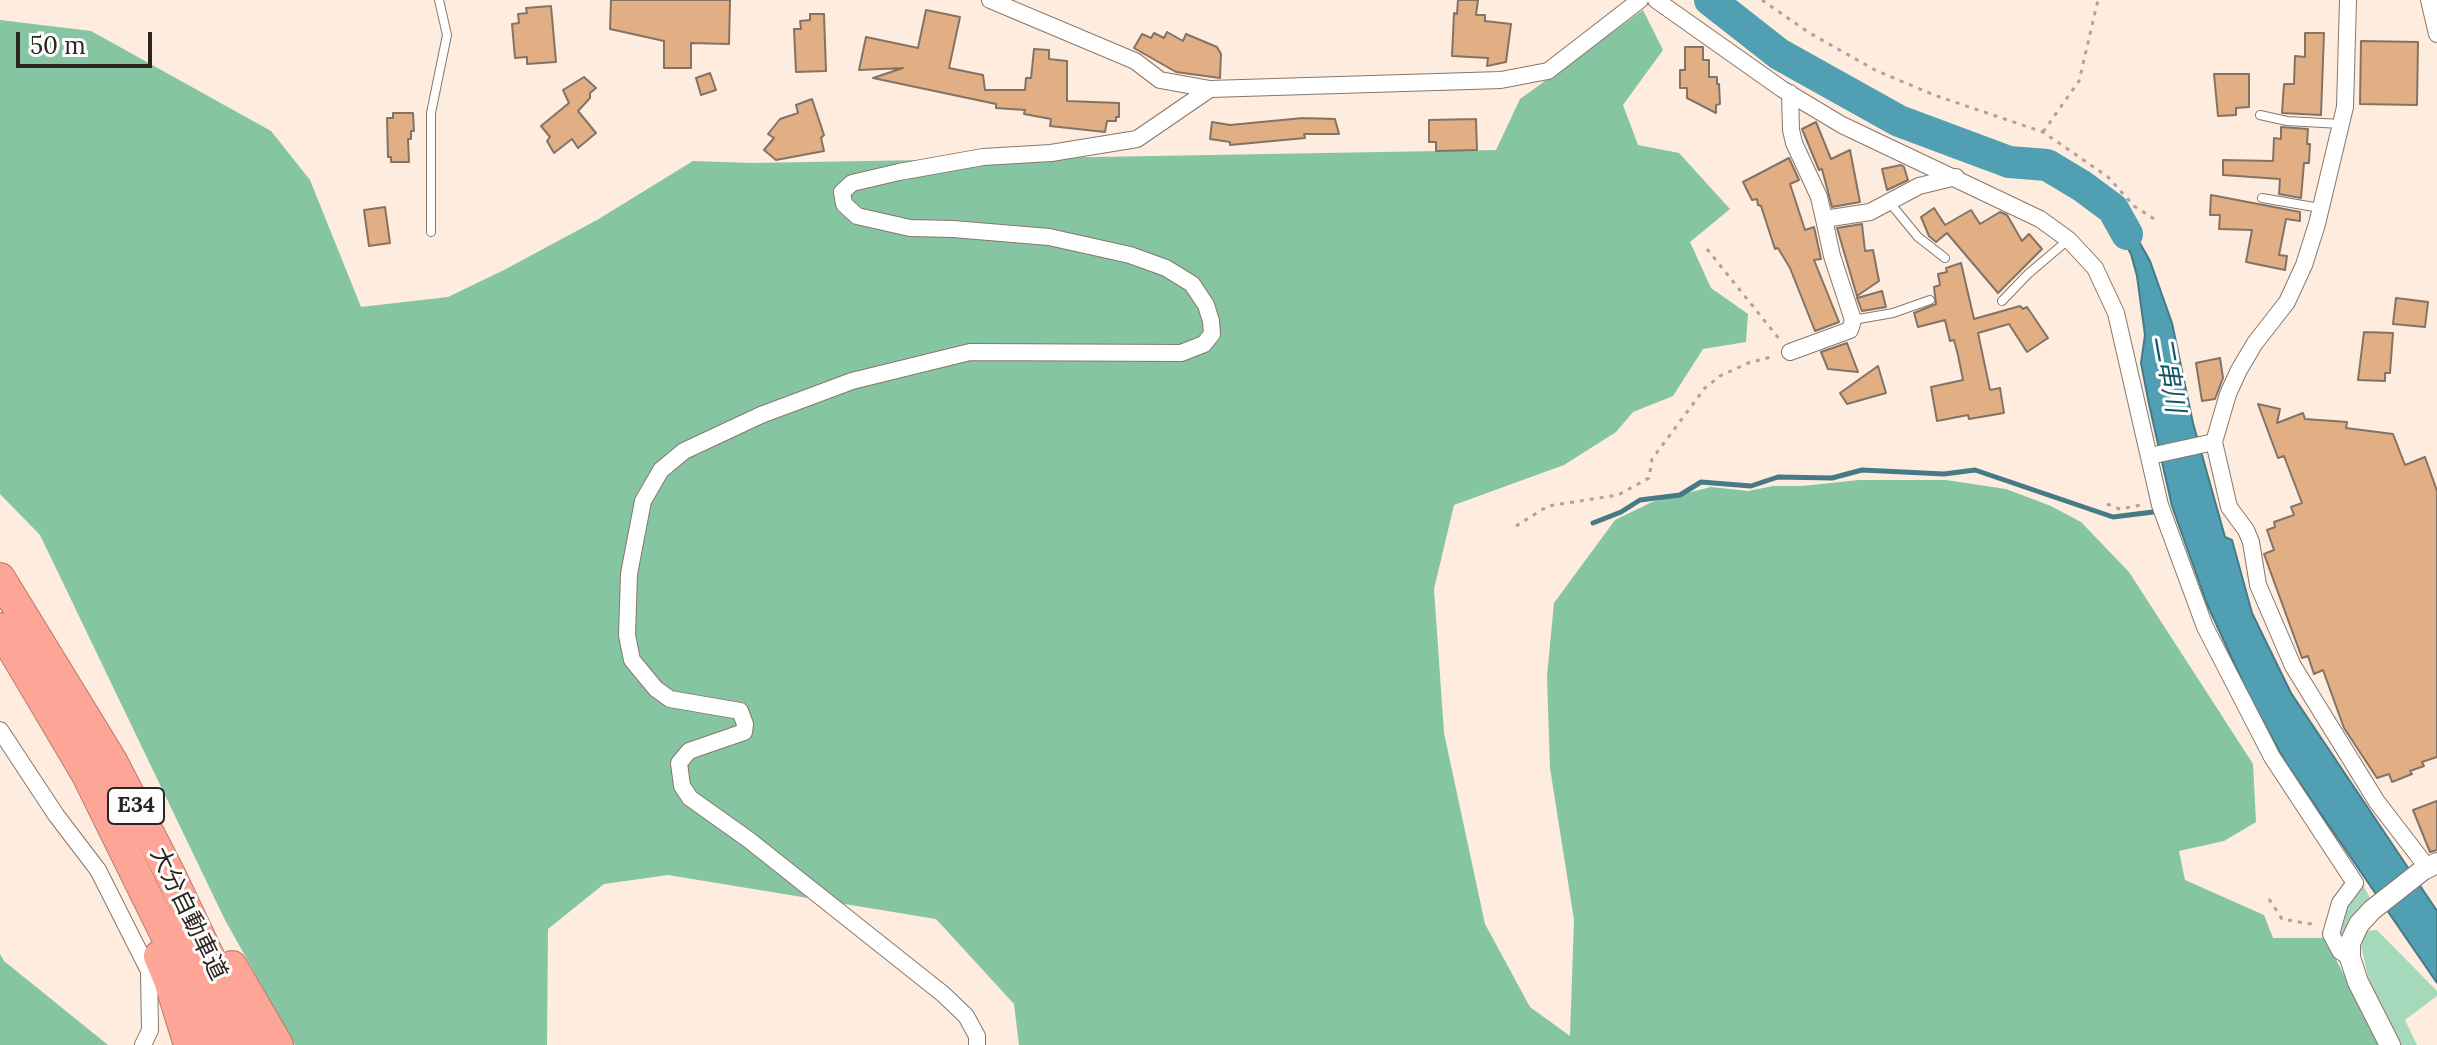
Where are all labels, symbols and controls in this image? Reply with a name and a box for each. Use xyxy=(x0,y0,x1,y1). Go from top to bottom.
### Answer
scale bar xyxy=(20,16,156,66)
text: 50 m xyxy=(30,30,86,61)
water label: 二串川 xyxy=(2146,333,2190,415)
road number: E34 xyxy=(108,788,164,824)
street label: 大分自動車道 xyxy=(143,843,233,985)

